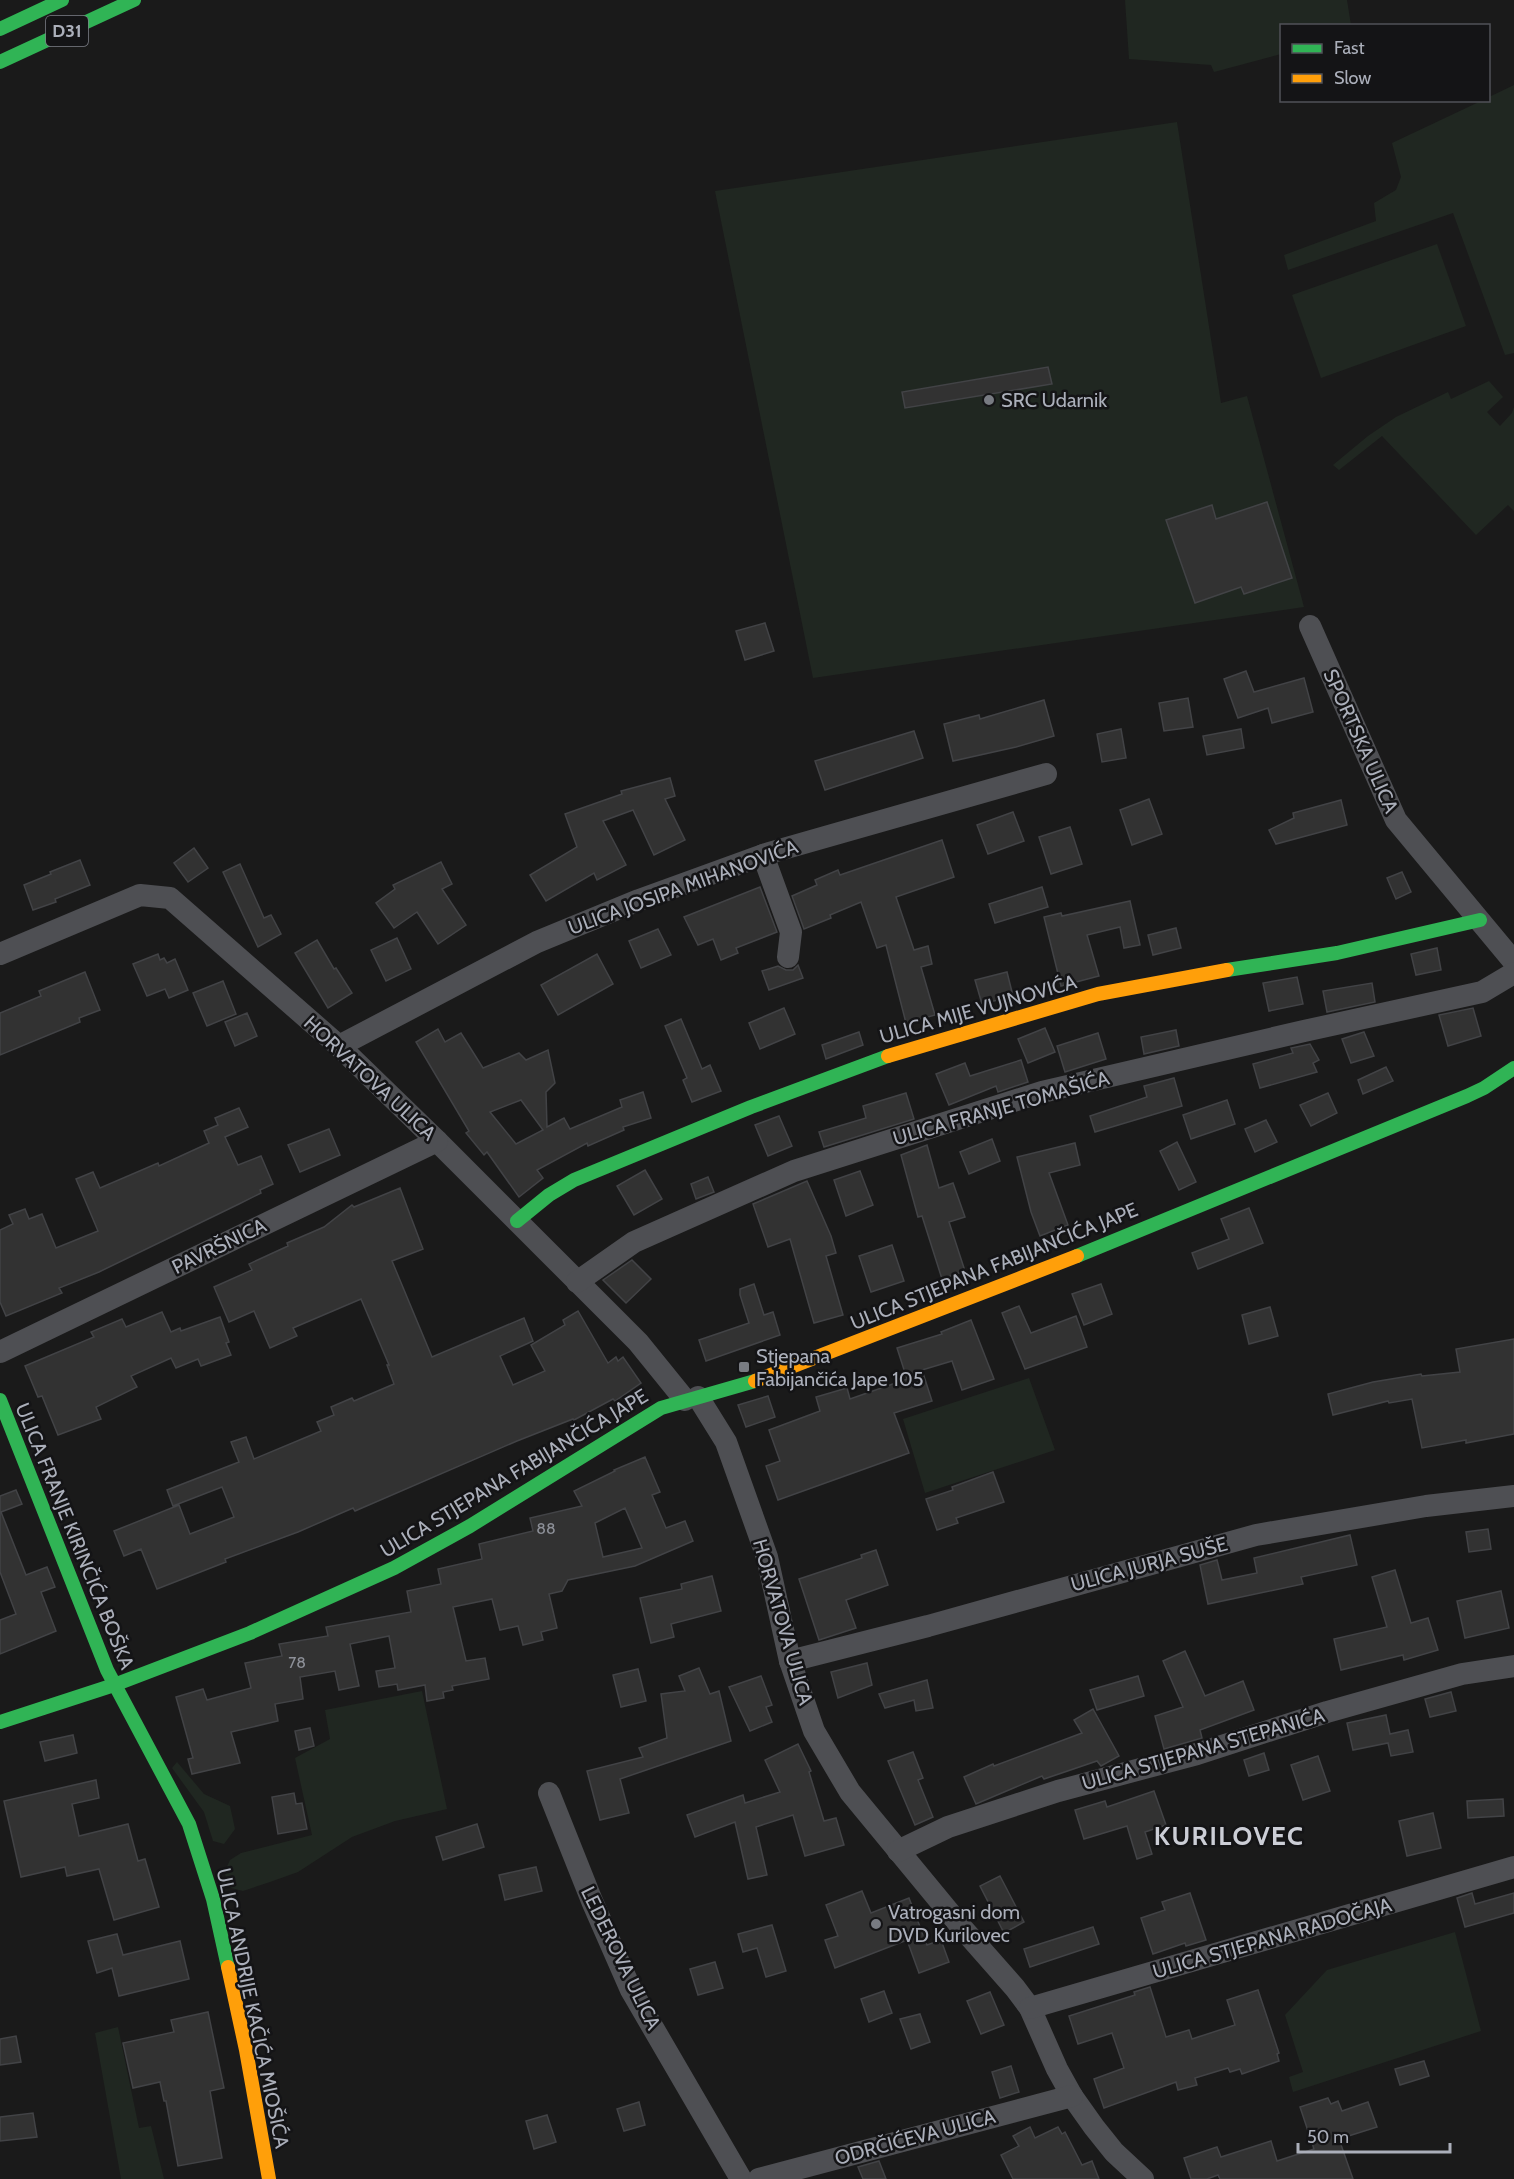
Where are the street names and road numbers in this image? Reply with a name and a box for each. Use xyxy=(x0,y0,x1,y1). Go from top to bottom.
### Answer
road number: D31 xyxy=(46,16,88,46)
street label: SPORTSKA ULICA xyxy=(1319,665,1404,817)
street label: ULICA JOSIPA MIHANOVIĆA xyxy=(565,834,802,940)
street label: ULICA MIJE VUJNOVIĆA xyxy=(877,969,1080,1049)
street label: HORVATOVA ULICA xyxy=(299,1011,441,1146)
street label: ULICA FRANJE TOMAŠIĆA xyxy=(890,1065,1113,1150)
street label: ULICA STJEPANA FABIJANČIĆA JAPE xyxy=(847,1197,1141,1335)
street label: PAVRŠNICA xyxy=(168,1213,271,1279)
street label: ULICA STJEPANA FABIJANČIĆA JAPE xyxy=(376,1383,652,1563)
street label: ULICA FRANJE KIRINČIĆA BOŠKA xyxy=(10,1399,140,1673)
street label: ULICA JURJA SUŠE xyxy=(1068,1532,1230,1596)
street label: HORVATOVA ULICA xyxy=(748,1536,818,1708)
street label: ULICA STJEPANA STEPANIĆA xyxy=(1079,1703,1328,1795)
street label: ULICA ANDRIJE KAČIĆA MIOŠIĆA xyxy=(212,1866,295,2151)
street label: LEDEROVA ULICA xyxy=(576,1883,666,2034)
street label: ULICA STJEPANA RADOČAJA xyxy=(1150,1892,1395,1984)
street label: ODRČIĆEVA ULICA xyxy=(832,2104,998,2170)

